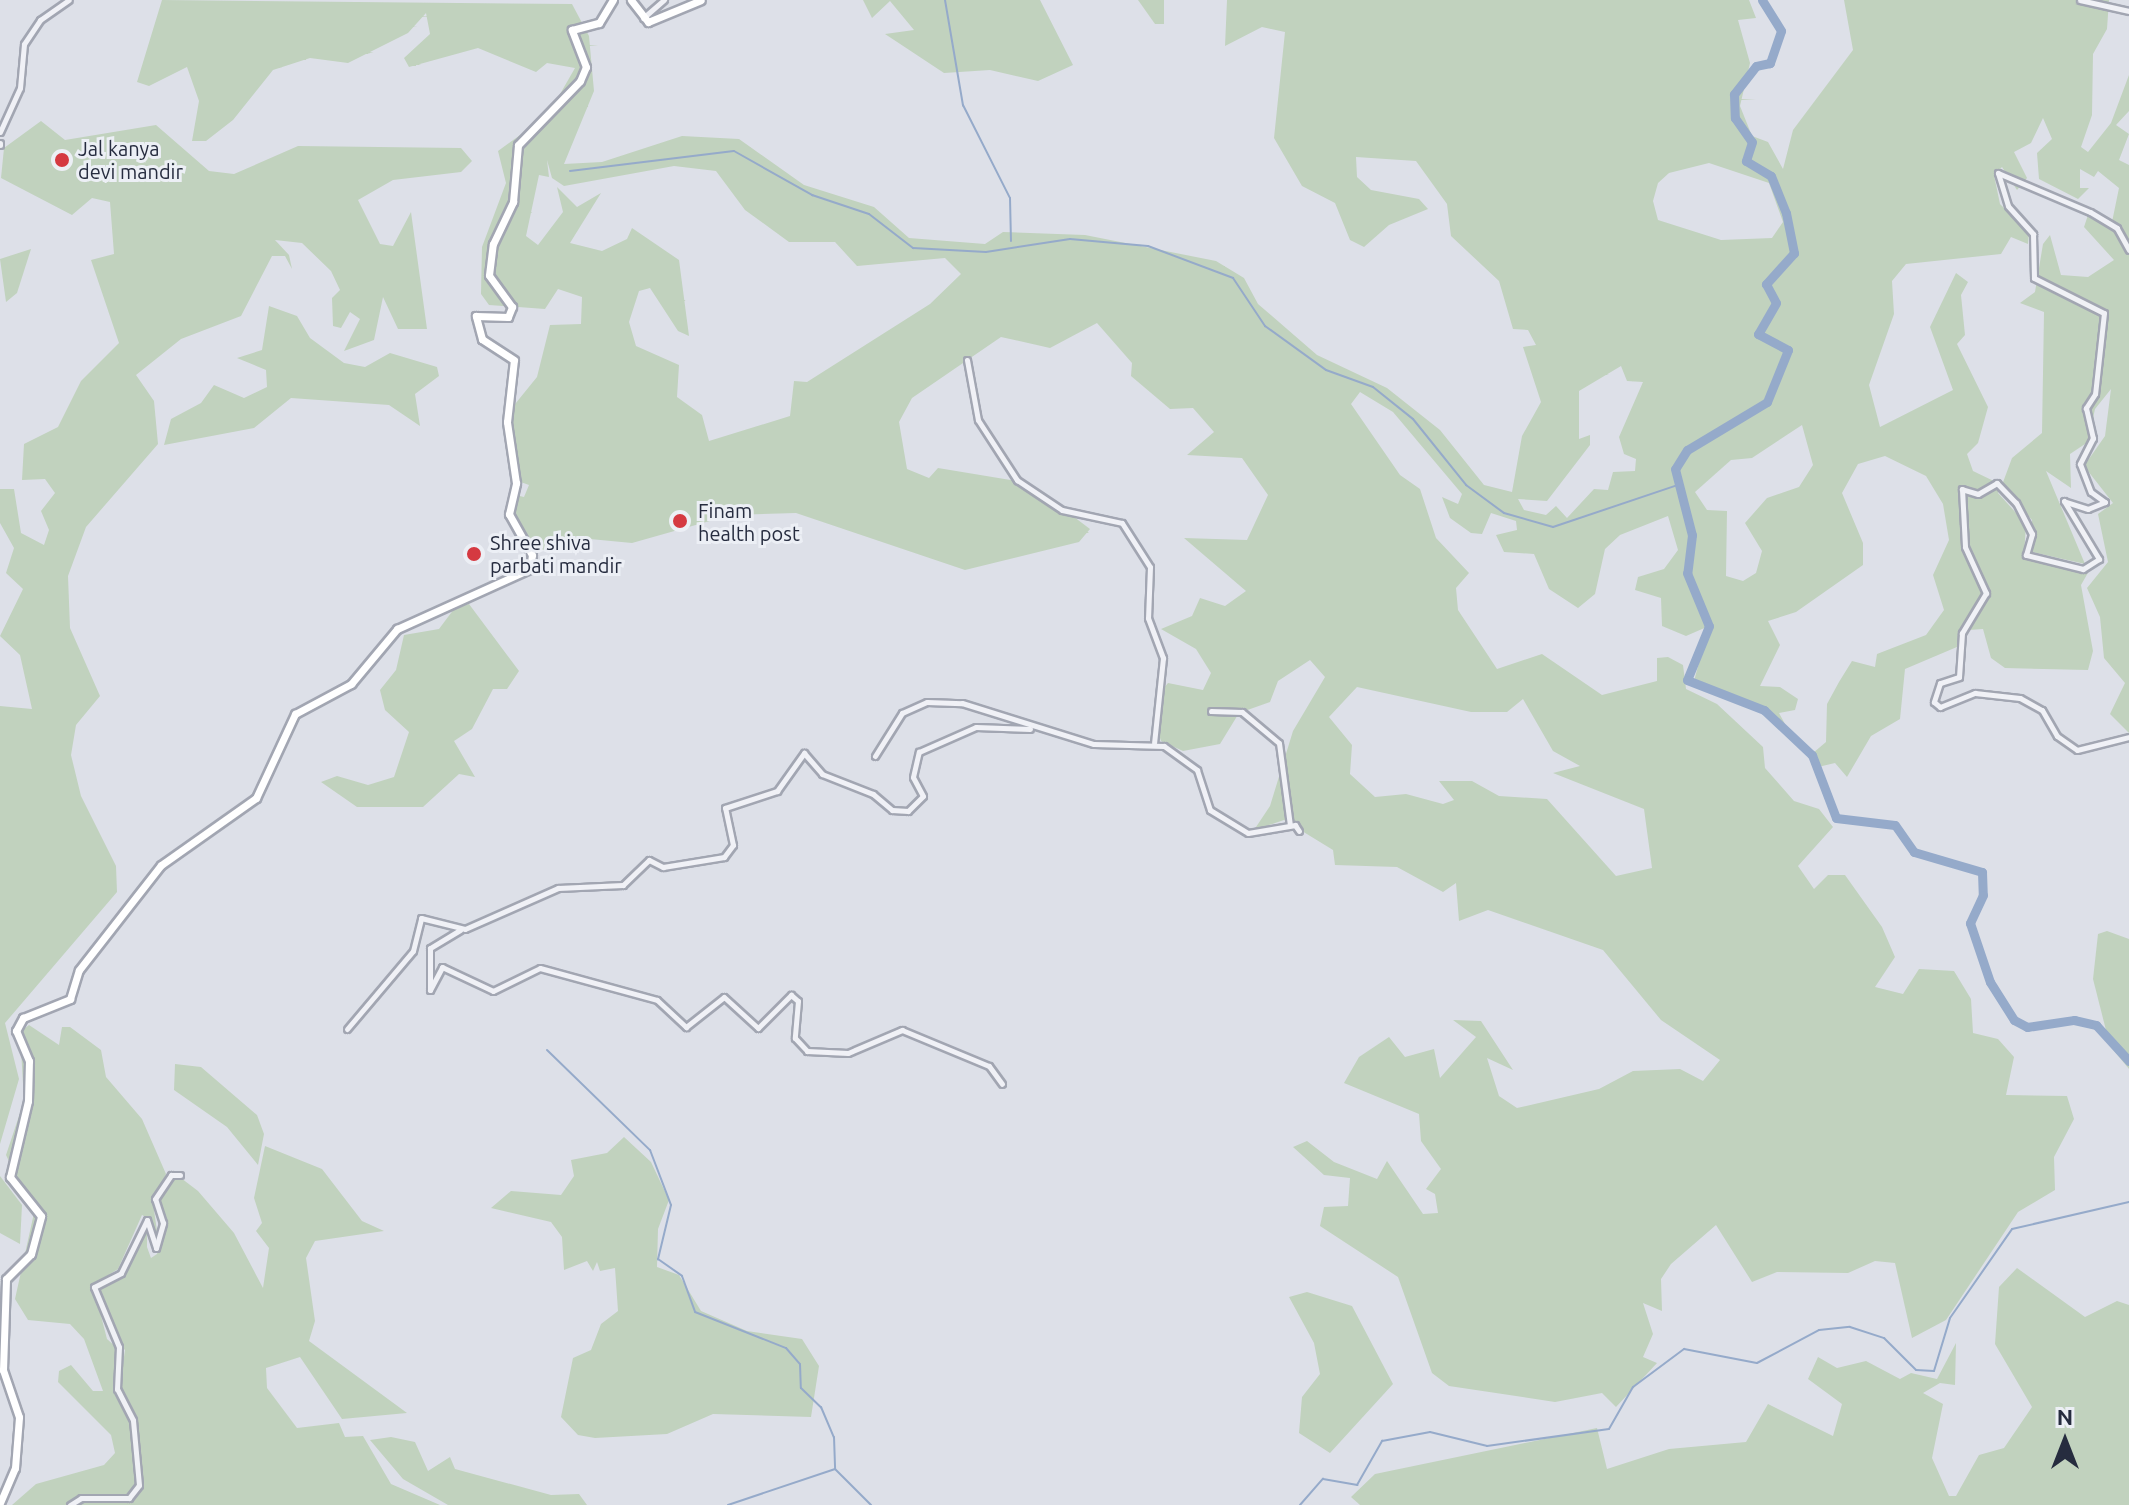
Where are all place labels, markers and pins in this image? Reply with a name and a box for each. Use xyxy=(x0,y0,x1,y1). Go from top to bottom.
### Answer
place label: Jal kanya devi mandir xyxy=(78,136,183,183)
marker: Jal kanya devi mandir xyxy=(53,151,71,169)
place label: Finam health post xyxy=(698,498,800,545)
marker: Finam health post xyxy=(669,510,691,532)
place label: Shree shiva parbati mandir xyxy=(490,530,622,577)
marker: Shree shiva parbati mandir xyxy=(465,545,483,563)

